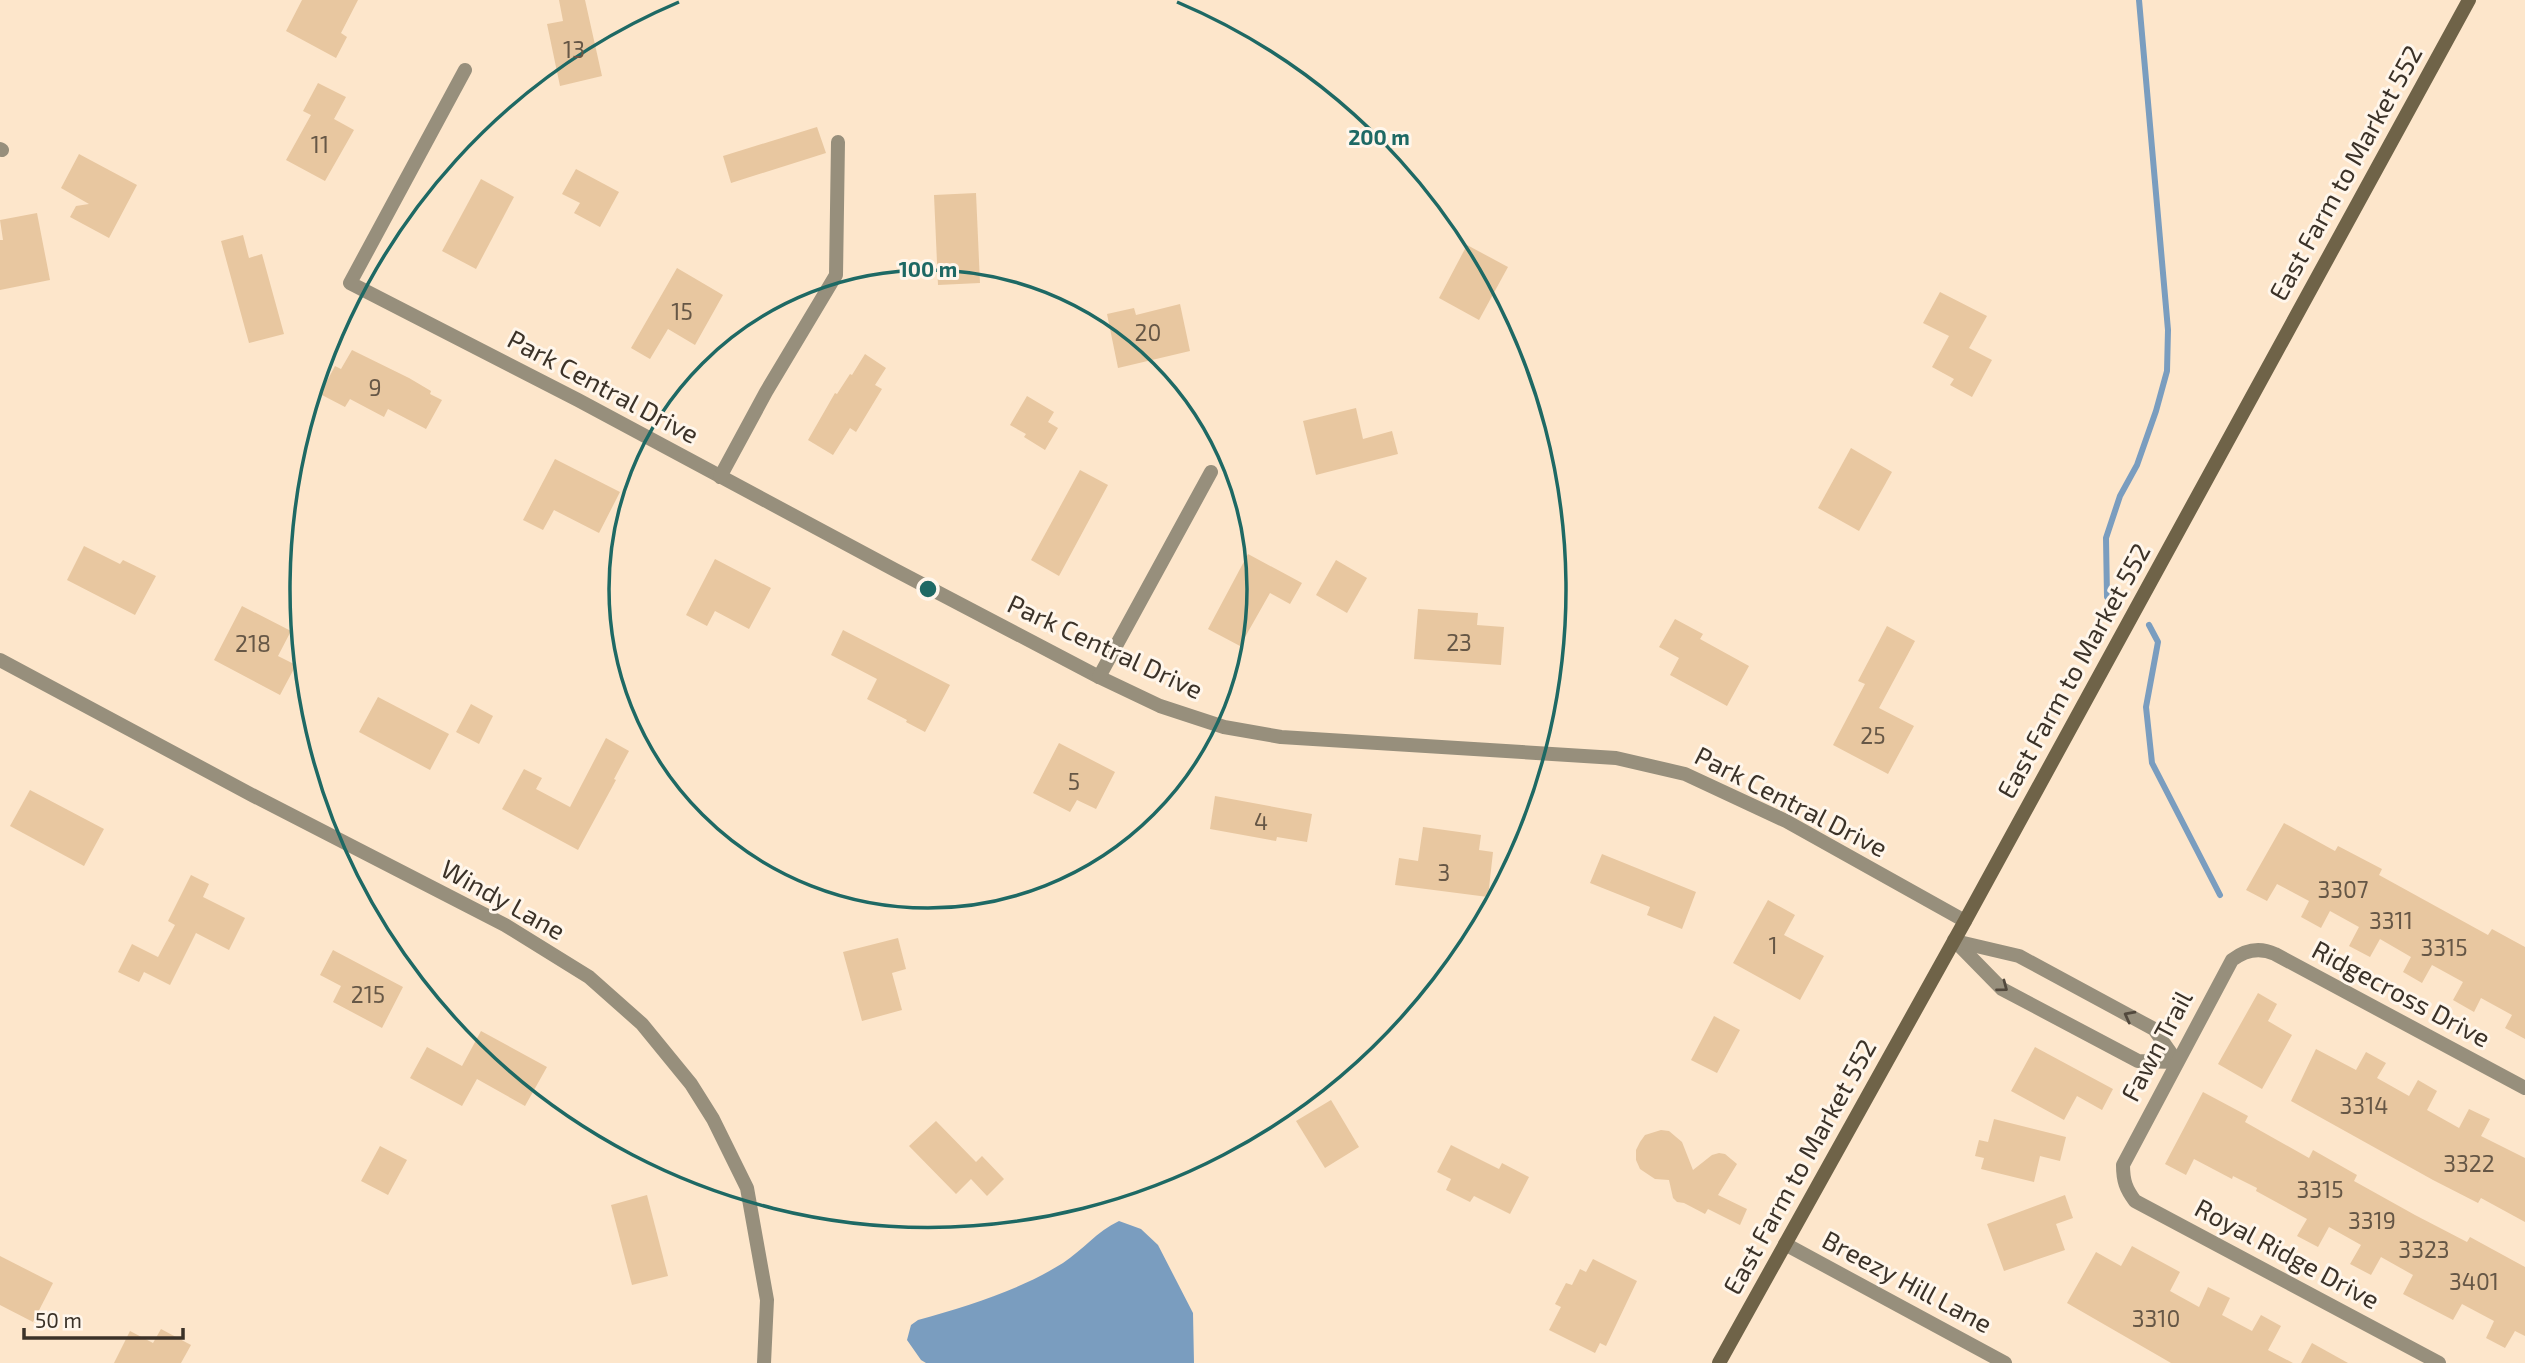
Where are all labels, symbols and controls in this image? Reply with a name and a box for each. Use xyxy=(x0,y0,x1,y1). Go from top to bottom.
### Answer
house number: 13 xyxy=(563,35,585,63)
street label: East Farm to Market 552 xyxy=(2262,39,2428,305)
text: 200 m xyxy=(1348,124,1410,149)
house number: 11 xyxy=(311,130,329,158)
text: 100 m xyxy=(899,256,957,281)
house number: 15 xyxy=(671,297,693,325)
house number: 20 xyxy=(1135,318,1161,346)
street label: Park Central Drive xyxy=(503,322,704,449)
house number: 9 xyxy=(368,373,382,401)
street label: East Farm to Market 552 xyxy=(1990,537,2156,803)
centre of rings xyxy=(916,577,940,601)
street label: Park Central Drive xyxy=(1003,587,1208,704)
house number: 23 xyxy=(1446,628,1472,656)
house number: 218 xyxy=(235,629,271,657)
house number: 25 xyxy=(1860,721,1886,749)
street label: Park Central Drive xyxy=(1690,739,1893,863)
house number: 5 xyxy=(1068,767,1080,795)
house number: 4 xyxy=(1254,807,1268,835)
street label: Windy Lane xyxy=(436,852,571,945)
house number: 3 xyxy=(1438,858,1450,886)
house number: 3307 xyxy=(2317,875,2369,903)
house number: 3311 xyxy=(2369,906,2413,934)
house number: 1 xyxy=(1768,931,1778,959)
street label: Ridgecross Drive xyxy=(2307,933,2496,1053)
house number: 3315 xyxy=(2420,933,2468,961)
one-way arrow xyxy=(1996,979,2008,992)
house number: 215 xyxy=(351,980,385,1008)
street label: Fawn Trail xyxy=(2114,984,2198,1106)
one-way arrow xyxy=(2124,1010,2136,1024)
street label: East Farm to Market 552 xyxy=(1716,1033,1882,1299)
house number: 3314 xyxy=(2340,1091,2388,1119)
house number: 3322 xyxy=(2443,1149,2495,1177)
house number: 3315 xyxy=(2296,1175,2344,1203)
street label: Royal Ridge Drive xyxy=(2190,1191,2385,1314)
house number: 3319 xyxy=(2348,1206,2396,1234)
street label: Breezy Hill Lane xyxy=(1818,1223,1998,1338)
house number: 3323 xyxy=(2398,1235,2450,1263)
house number: 3401 xyxy=(2449,1267,2499,1295)
scale bar xyxy=(24,1296,184,1340)
house number: 3310 xyxy=(2132,1304,2180,1332)
text: 50 m xyxy=(35,1307,82,1332)

